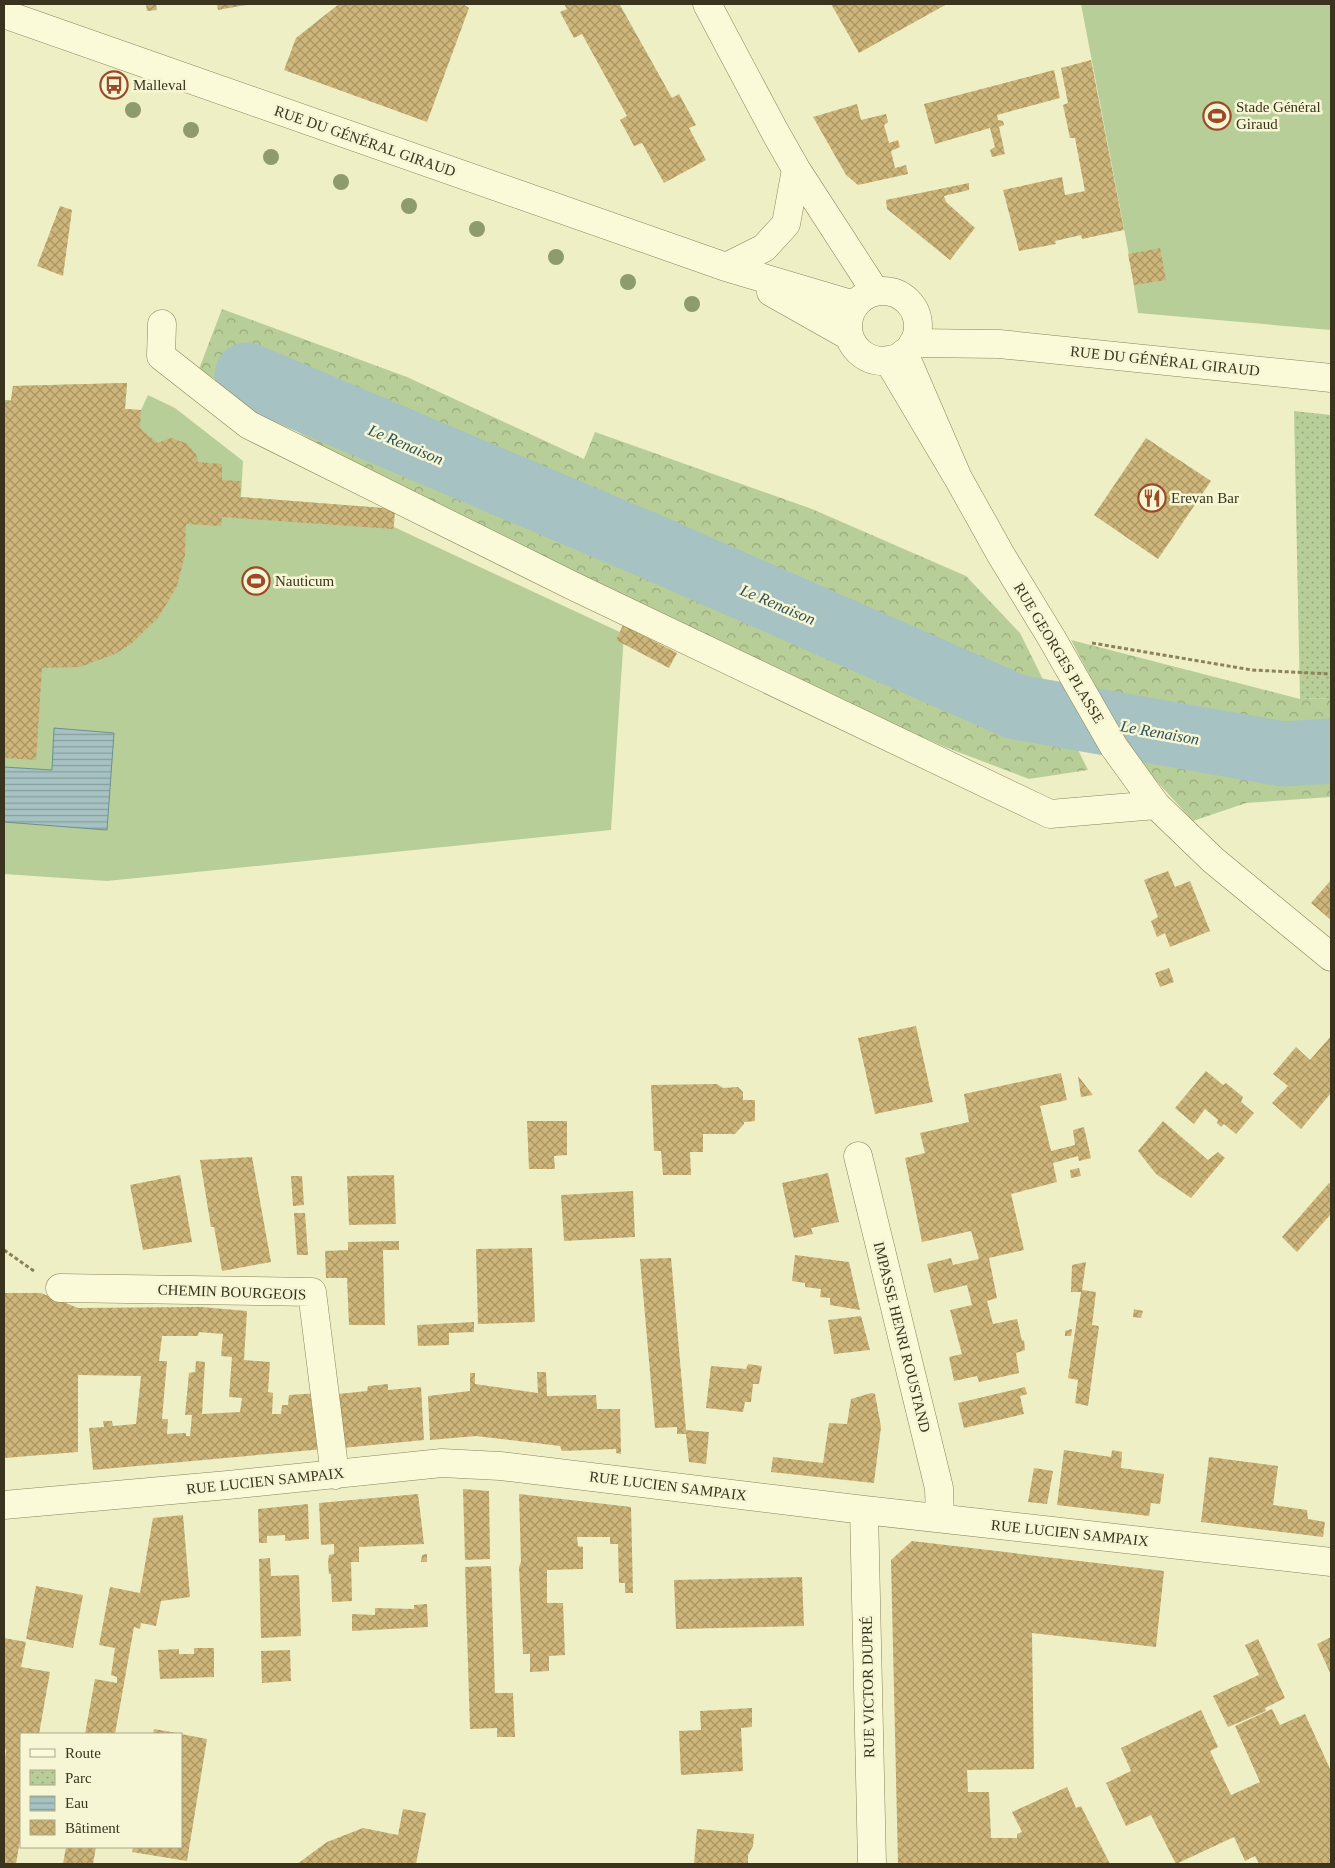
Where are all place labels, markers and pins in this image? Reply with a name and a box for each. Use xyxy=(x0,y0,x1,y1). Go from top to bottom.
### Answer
bus stop icon: Malleval xyxy=(99,70,129,100)
place label: Malleval xyxy=(133,77,186,93)
place label: Stade Général Giraud xyxy=(1236,99,1321,132)
sports icon: Stade Général Giraud xyxy=(1202,101,1232,131)
restaurant icon: Erevan Bar xyxy=(1137,483,1167,513)
place label: Erevan Bar xyxy=(1171,490,1239,506)
sports icon: Nauticum xyxy=(241,566,271,596)
place label: Nauticum xyxy=(275,573,334,589)

